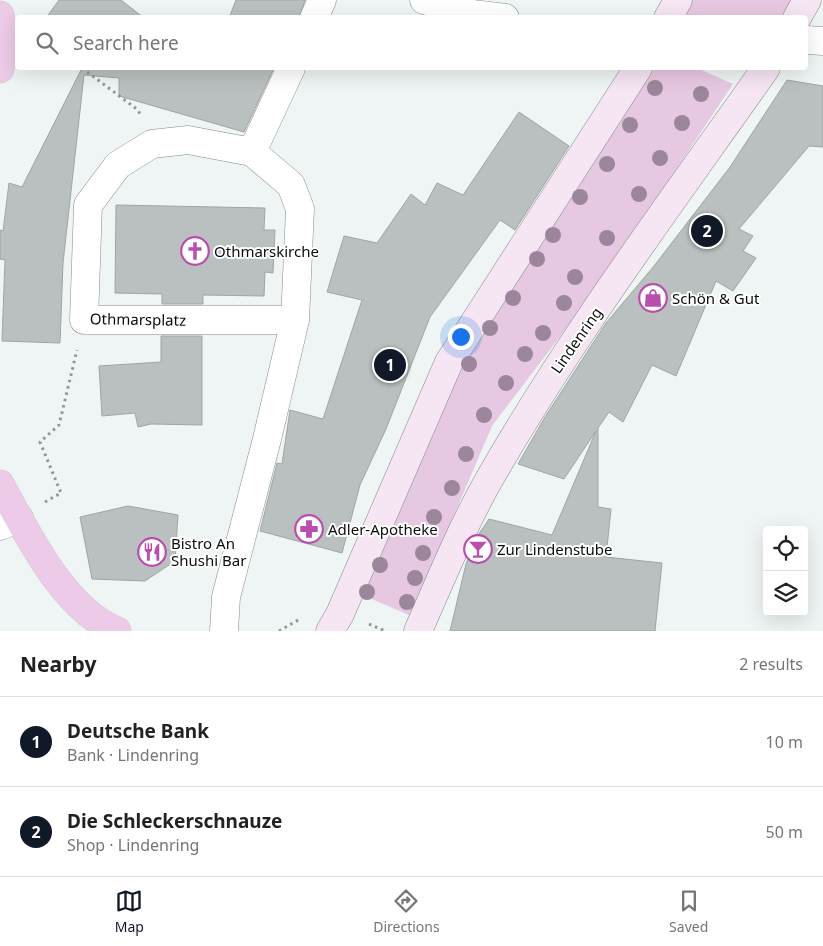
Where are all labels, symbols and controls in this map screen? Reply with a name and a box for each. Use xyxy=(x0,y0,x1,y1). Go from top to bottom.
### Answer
search box xyxy=(15,15,808,70)
icon: search xyxy=(33,29,61,57)
text: Search here xyxy=(73,30,179,56)
pin: 2 xyxy=(691,212,723,250)
church icon: Othmarskirche xyxy=(180,236,210,266)
place label: Othmarskirche xyxy=(214,241,319,261)
shop icon: Schön & Gut xyxy=(638,283,668,313)
place label: Schön & Gut xyxy=(672,288,760,308)
street label: Lindenring xyxy=(546,303,606,377)
street label: Othmarsplatz xyxy=(90,308,186,330)
your location xyxy=(448,324,474,350)
pin: 1 xyxy=(374,346,406,384)
pharmacy icon: Adler-Apotheke xyxy=(294,514,324,544)
place label: Adler-Apotheke xyxy=(328,519,438,539)
map controls xyxy=(763,526,808,616)
button: locate xyxy=(763,526,808,571)
place label: Bistro An Shushi Bar xyxy=(171,533,246,570)
bar icon: Zur Lindenstube xyxy=(463,534,493,564)
restaurant icon: Bistro An Shushi Bar xyxy=(137,537,167,567)
place label: Zur Lindenstube xyxy=(497,539,612,559)
button: layers xyxy=(763,571,808,616)
text: Nearby xyxy=(20,650,96,678)
text: 2 results xyxy=(739,653,803,675)
text: Deutsche Bank xyxy=(67,718,209,744)
text: 1 xyxy=(31,731,41,753)
text: 10 m xyxy=(766,731,803,753)
text: Bank · Lindenring xyxy=(67,744,199,766)
text: Die Schleckerschnauze xyxy=(67,808,282,834)
text: 2 xyxy=(31,821,41,843)
text: 50 m xyxy=(766,821,803,843)
text: Shop · Lindenring xyxy=(67,834,199,856)
tab: Map xyxy=(115,887,144,936)
tab: Directions xyxy=(373,887,440,936)
tab: Saved xyxy=(669,887,708,936)

